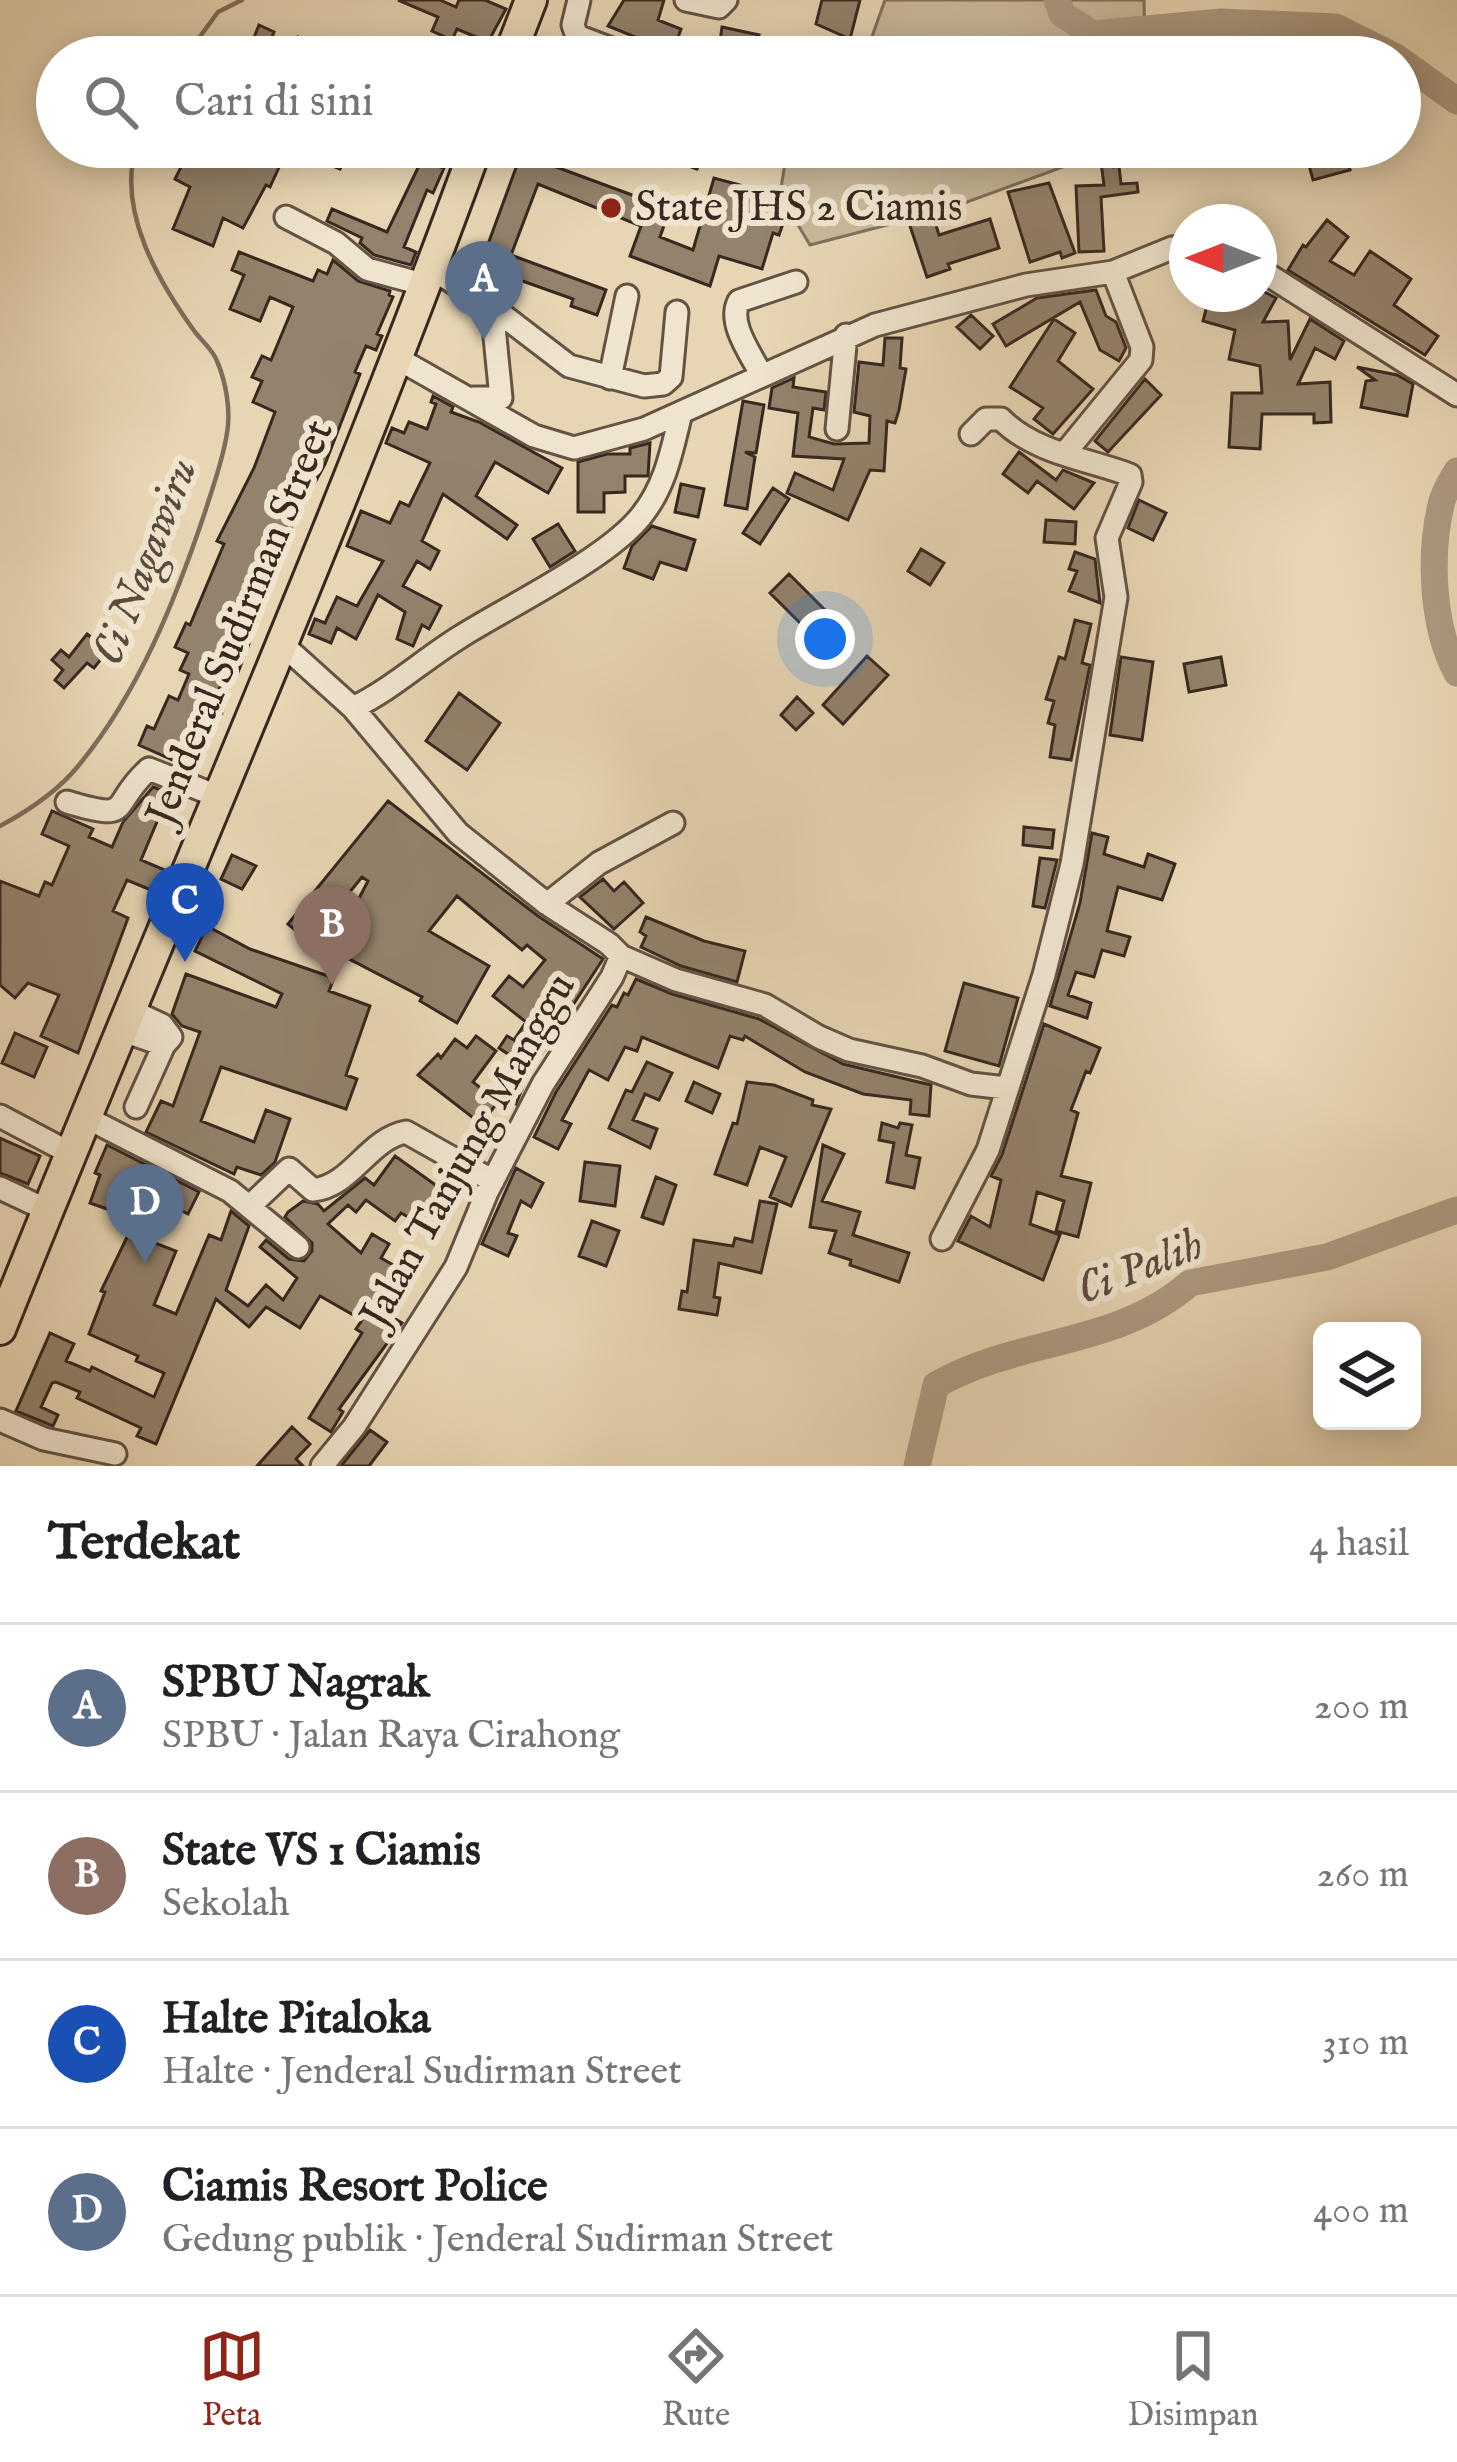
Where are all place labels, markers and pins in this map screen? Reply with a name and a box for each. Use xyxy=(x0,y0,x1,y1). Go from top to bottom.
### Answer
place label: State JHS 2 Ciamis xyxy=(635,182,962,235)
marker: State JHS 2 Ciamis xyxy=(598,195,624,221)
pin: A xyxy=(445,241,523,340)
pin: C xyxy=(146,863,224,962)
pin: B xyxy=(293,886,371,985)
pin: D xyxy=(106,1164,184,1263)

